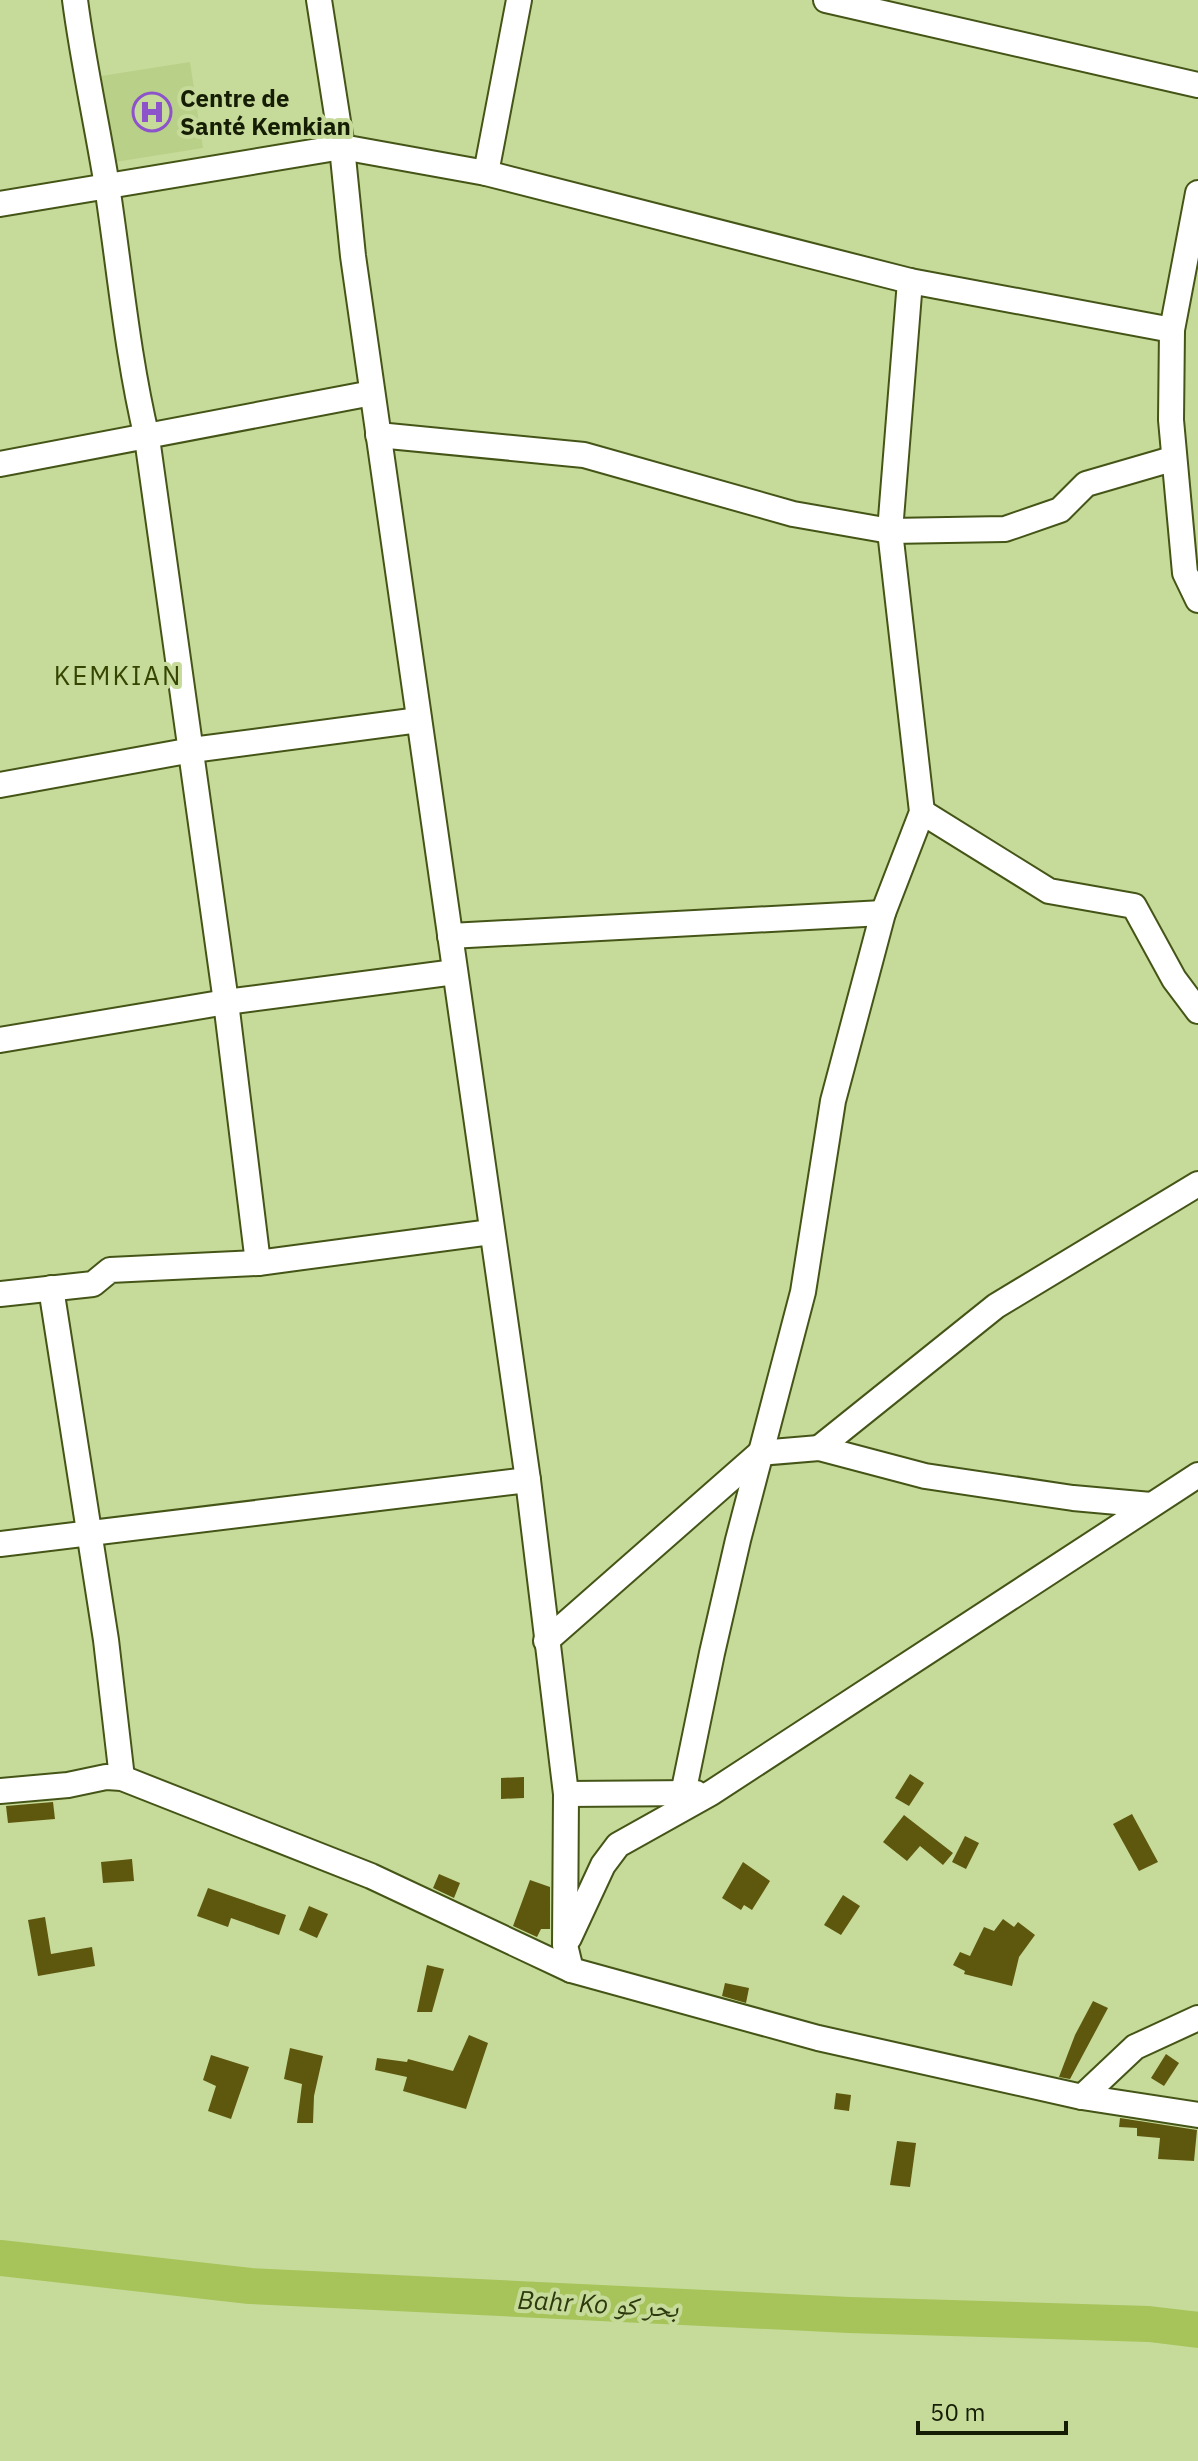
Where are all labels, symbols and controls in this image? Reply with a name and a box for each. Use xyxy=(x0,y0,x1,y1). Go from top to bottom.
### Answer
place label: Centre de Santé Kemkian xyxy=(180,82,351,142)
hospital icon: Centre de Santé Kemkian xyxy=(131,91,173,133)
district label: KEMKIAN xyxy=(54,658,182,692)
water label: Bahr Ko بحر كو xyxy=(517,2282,680,2324)
scale bar xyxy=(918,2385,1066,2435)
text: 50 m xyxy=(930,2396,985,2428)

